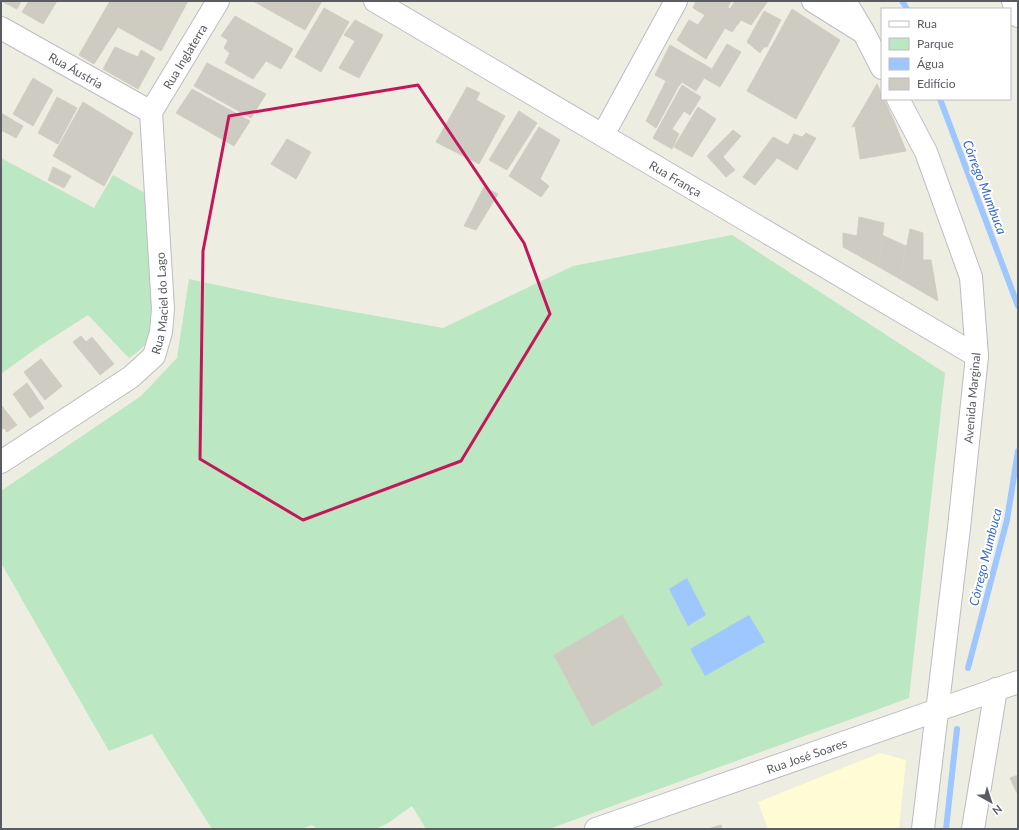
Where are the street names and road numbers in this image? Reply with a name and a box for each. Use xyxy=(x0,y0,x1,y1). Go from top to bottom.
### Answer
street label: Rua Inglaterra xyxy=(159,21,210,92)
street label: Rua Áustria xyxy=(46,49,106,91)
street label: Rua França xyxy=(647,157,704,199)
street label: Rua Maciel do Lago xyxy=(147,252,170,356)
street label: Avenida Marginal xyxy=(961,352,983,444)
street label: Rua José Soares xyxy=(764,735,849,777)

